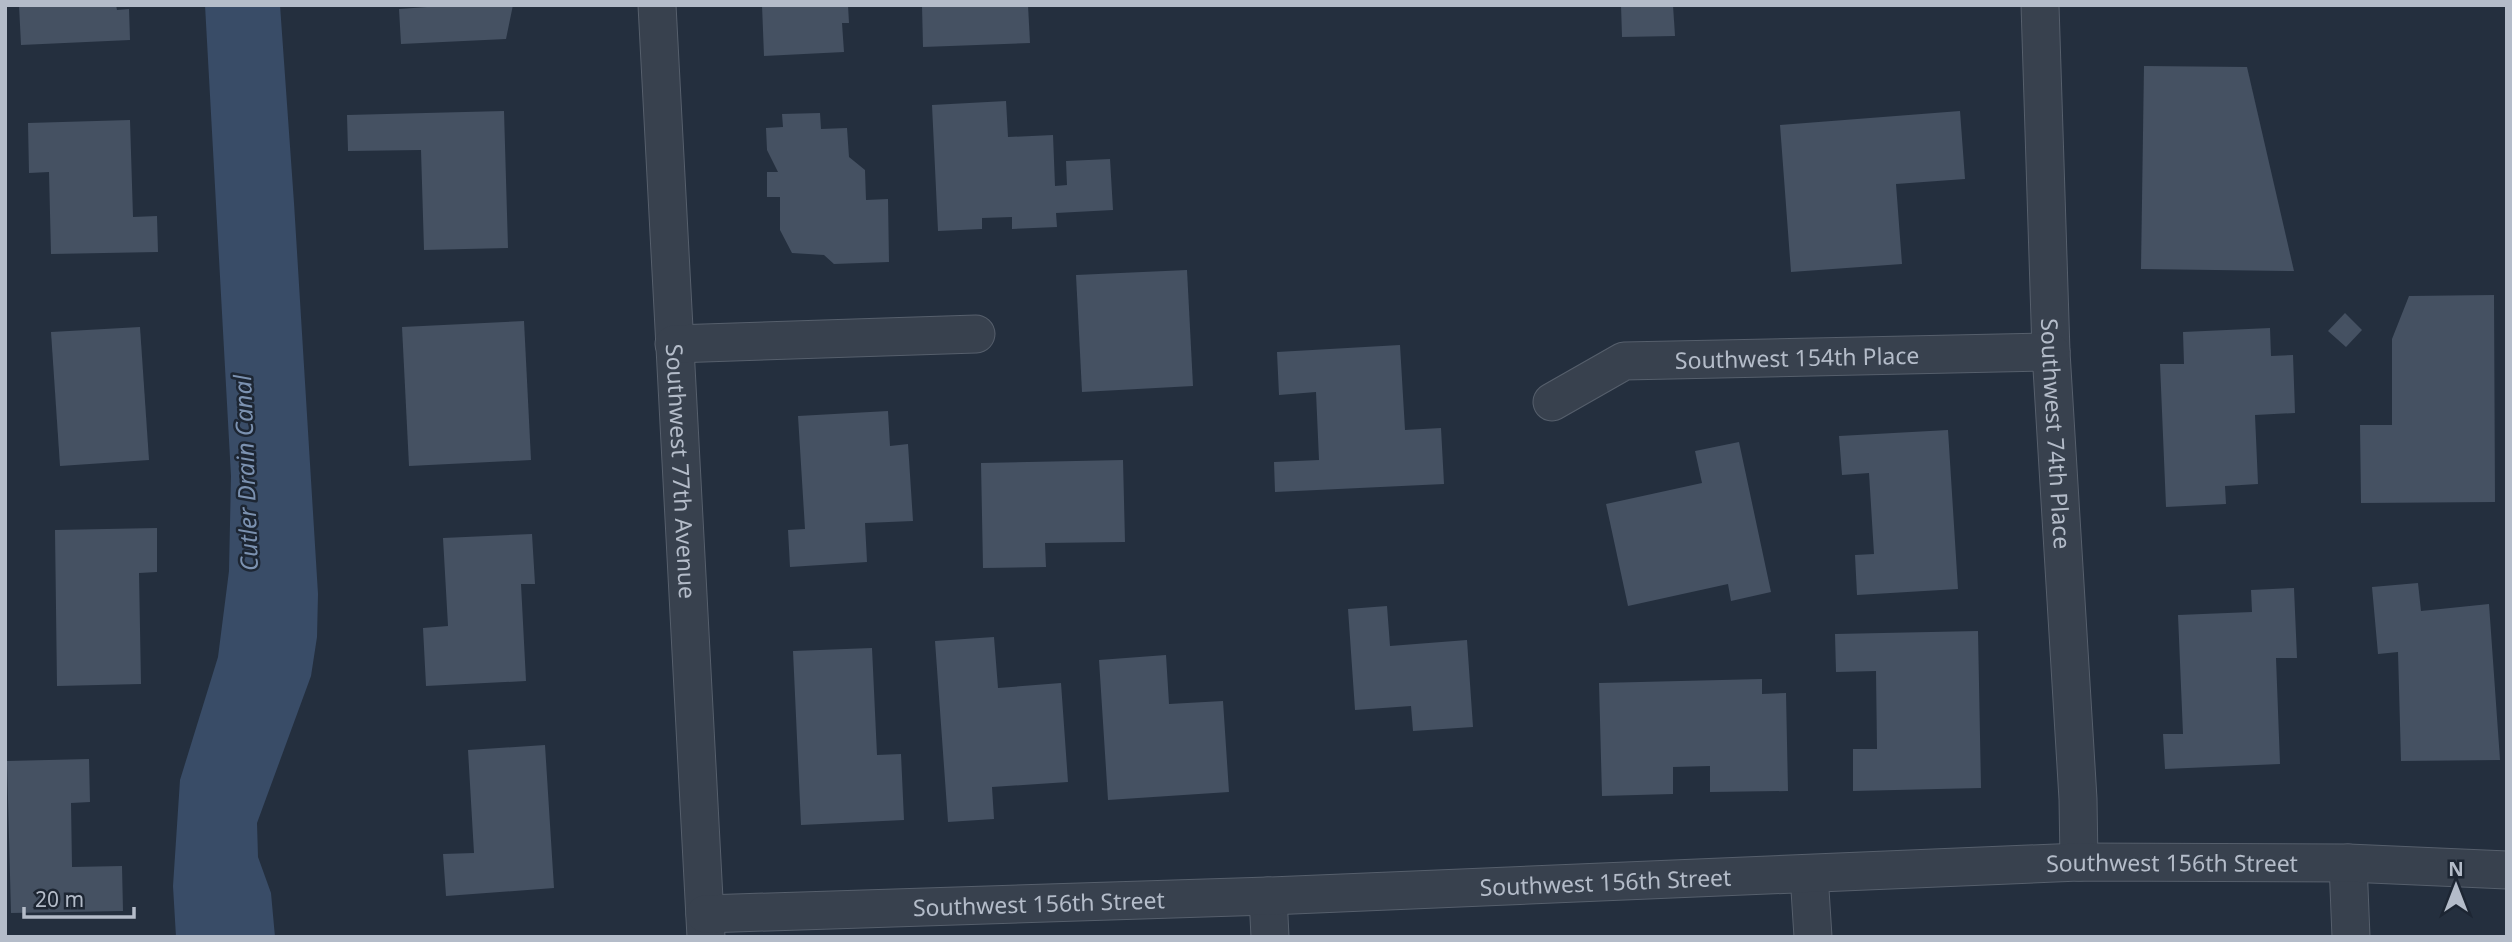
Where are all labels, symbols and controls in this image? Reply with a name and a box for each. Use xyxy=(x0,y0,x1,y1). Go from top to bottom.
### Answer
street label: Southwest 74th Place xyxy=(2034,318,2079,550)
street label: Southwest 154th Place xyxy=(1675,339,1920,376)
street label: Southwest 77th Avenue xyxy=(659,343,704,600)
water label: Cutler Drain Canal xyxy=(225,373,265,572)
street label: Southwest 156th Street xyxy=(2045,846,2298,879)
north arrow xyxy=(2421,851,2491,921)
text: N xyxy=(2448,856,2464,882)
street label: Southwest 156th Street xyxy=(1479,861,1732,903)
scale bar xyxy=(24,876,135,920)
street label: Southwest 156th Street xyxy=(912,883,1165,923)
text: 20 m xyxy=(35,885,84,913)

